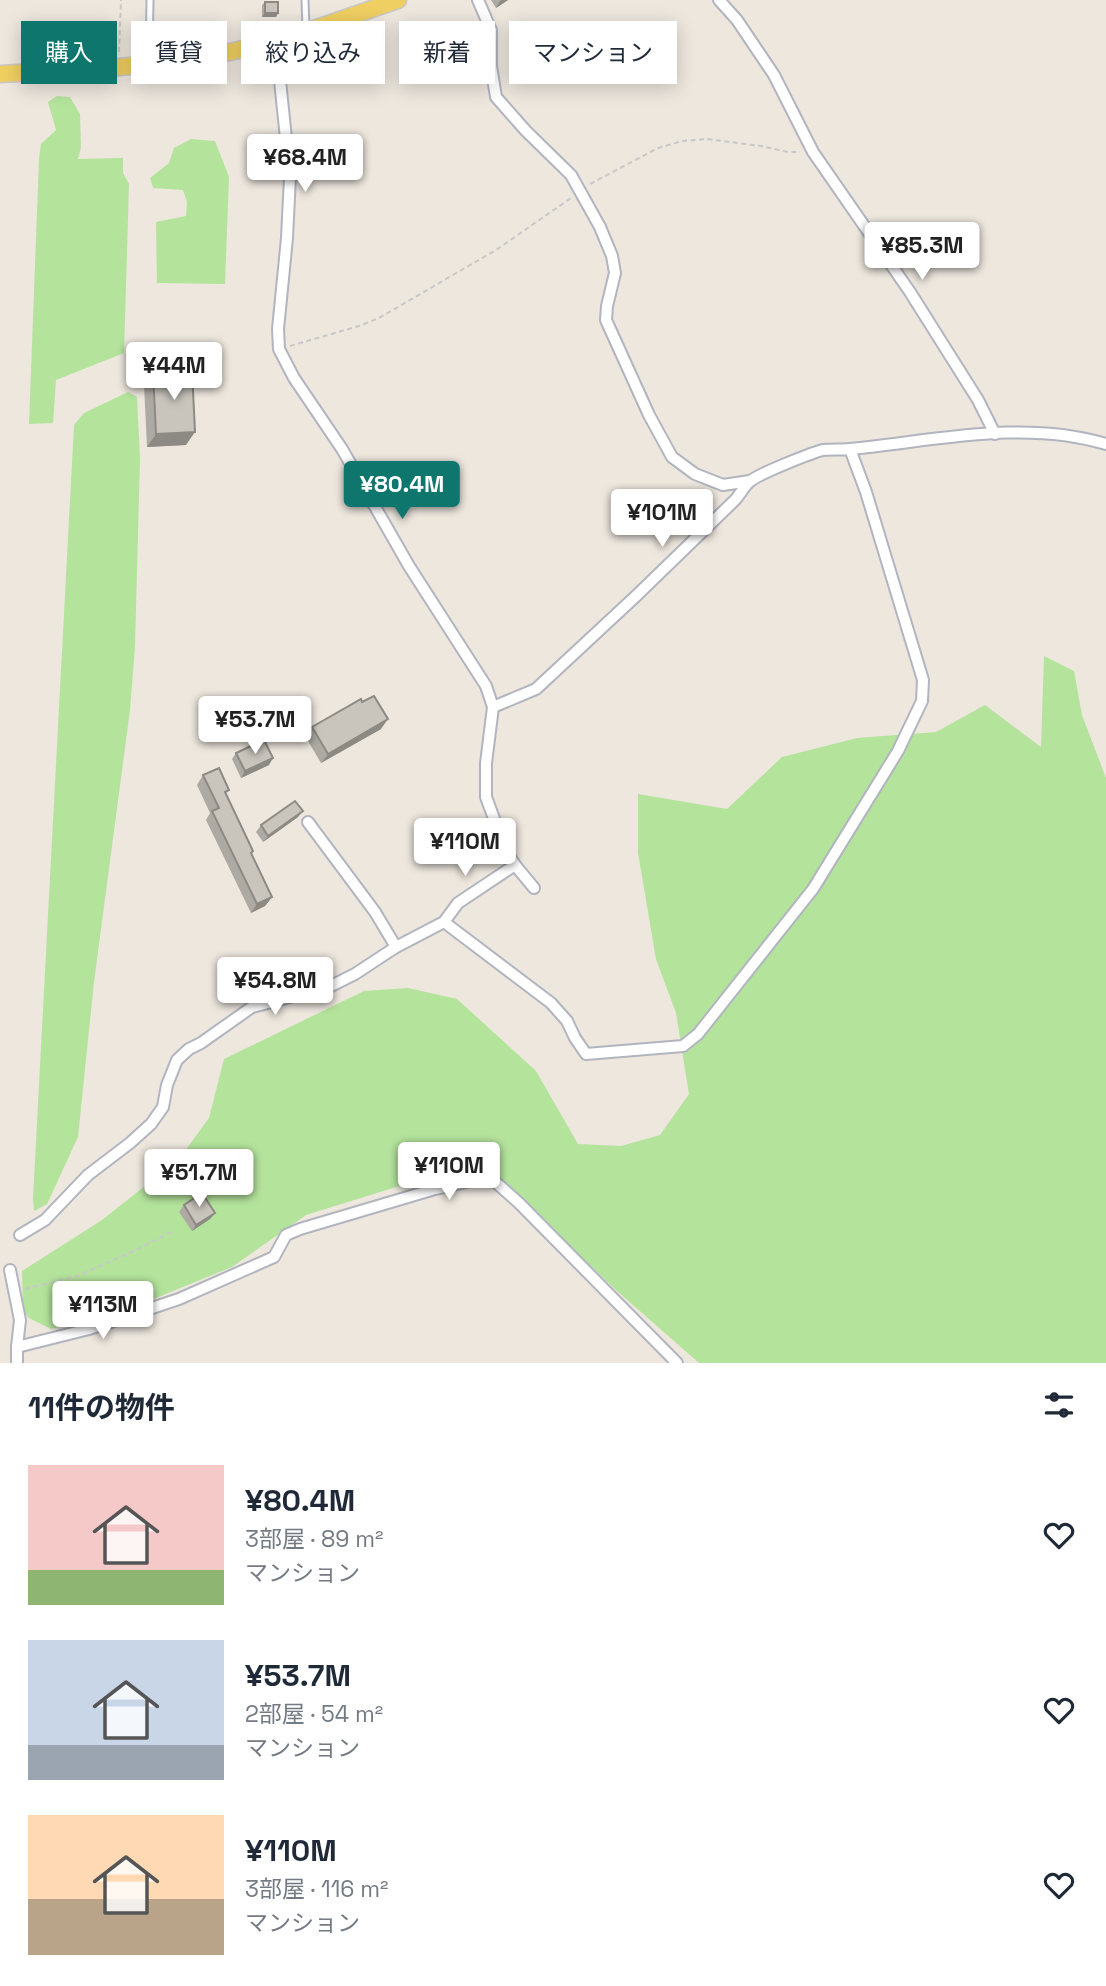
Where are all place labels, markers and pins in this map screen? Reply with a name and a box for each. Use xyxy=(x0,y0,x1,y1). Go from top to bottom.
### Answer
pin: ¥68.4M xyxy=(248,134,362,194)
pin: ¥85.3M xyxy=(865,222,979,282)
pin: ¥44M xyxy=(133,342,215,402)
pin: ¥80.4M xyxy=(345,462,459,521)
pin: ¥101M xyxy=(613,490,711,549)
pin: ¥53.7M xyxy=(198,696,312,756)
pin: ¥110M xyxy=(416,818,514,878)
pin: ¥54.8M xyxy=(218,958,332,1017)
pin: ¥110M xyxy=(400,1142,498,1202)
pin: ¥51.7M xyxy=(142,1150,256,1209)
pin: ¥113M xyxy=(54,1282,152,1341)

